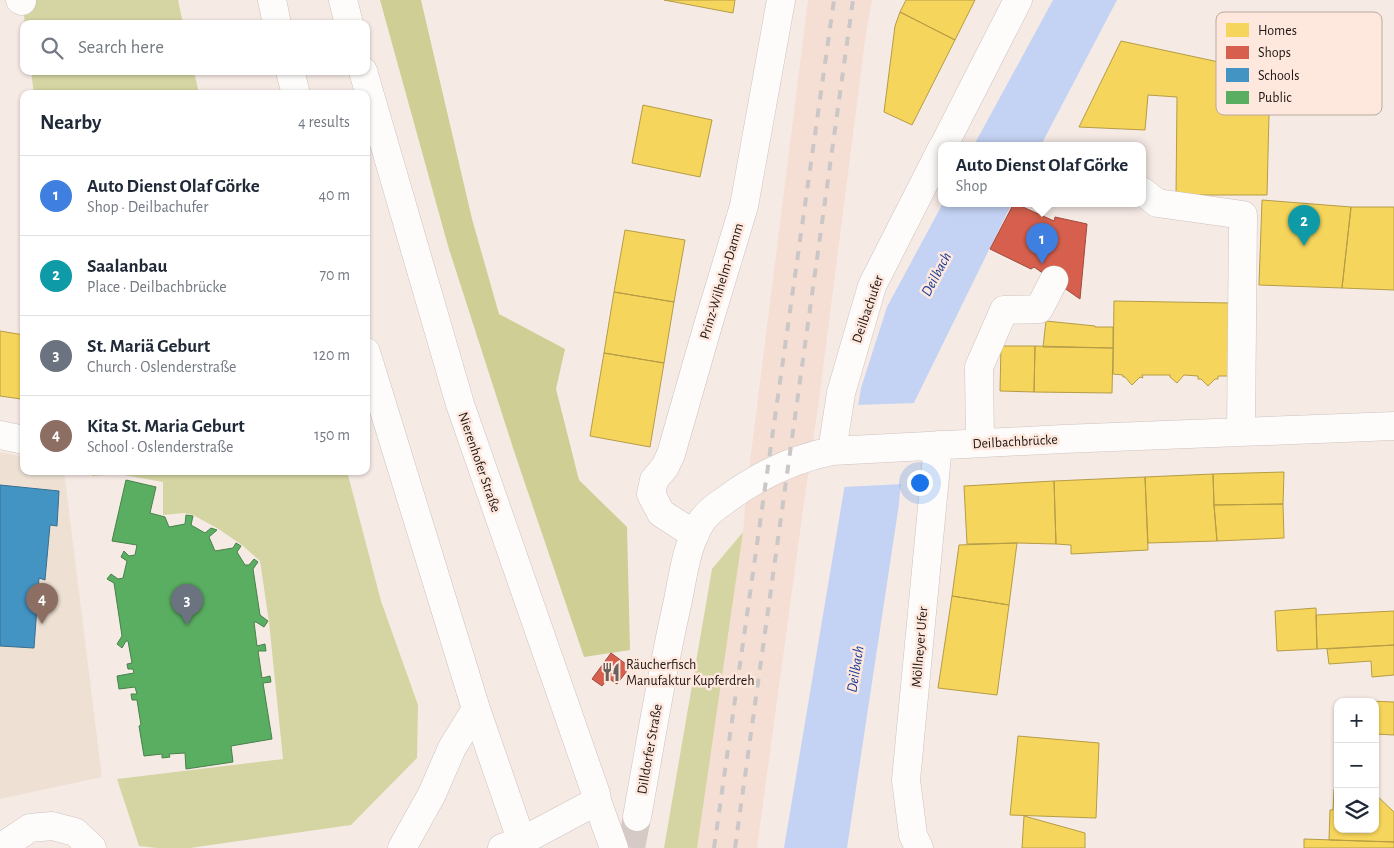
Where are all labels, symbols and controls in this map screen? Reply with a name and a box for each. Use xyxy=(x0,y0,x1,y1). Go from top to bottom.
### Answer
legend xyxy=(1216,12,1382,115)
search box xyxy=(20,20,370,75)
text: Homes xyxy=(1258,24,1297,38)
icon: search xyxy=(38,34,66,62)
text: Search here xyxy=(78,38,164,57)
text: Shops xyxy=(1258,46,1291,60)
text: Schools xyxy=(1258,69,1299,83)
text: Public xyxy=(1258,91,1292,105)
text: Nearby xyxy=(40,112,101,133)
text: 4 results xyxy=(298,114,350,130)
popup xyxy=(938,142,1146,207)
text: Auto Dienst Olaf Görke xyxy=(956,156,1128,175)
text: Auto Dienst Olaf Görke xyxy=(87,177,260,196)
text: Shop xyxy=(956,178,987,194)
text: 1 xyxy=(53,187,59,203)
text: 40 m xyxy=(318,187,350,203)
text: Shop · Deilbachufer xyxy=(87,199,208,215)
pin: 2 xyxy=(1288,205,1320,246)
street label: Prinz-Wilhelm-Damm xyxy=(698,222,746,341)
pin: 1 xyxy=(1026,223,1058,264)
water label: Deilbach xyxy=(919,250,954,299)
text: Saalanbau xyxy=(87,257,168,276)
text: 2 xyxy=(52,267,60,283)
text: 70 m xyxy=(319,267,350,283)
street label: Deilbachufer xyxy=(850,273,886,345)
text: Place · Deilbachbrücke xyxy=(87,279,227,295)
text: St. Mariä Geburt xyxy=(87,337,210,356)
text: 3 xyxy=(53,347,59,363)
text: 120 m xyxy=(313,347,350,363)
text: Church · Oslenderstraße xyxy=(87,359,236,375)
street label: Nierenhofer Straße xyxy=(455,410,503,514)
text: Kita St. Maria Geburt xyxy=(87,417,245,436)
text: 4 xyxy=(52,427,60,443)
text: 150 m xyxy=(314,427,350,443)
street label: Deilbachbrücke xyxy=(972,433,1058,451)
text: School · Oslenderstraße xyxy=(87,439,233,455)
your location xyxy=(907,470,933,496)
pin: 4 xyxy=(26,583,58,624)
pin: 3 xyxy=(171,584,203,625)
street label: Möllneyer Ufer xyxy=(909,606,931,688)
water label: Deilbach xyxy=(844,645,867,694)
place label: Räucherfisch Manufaktur Kupferdreh xyxy=(626,658,755,688)
restaurant icon: Räucherfisch Manufaktur Kupferdreh xyxy=(600,661,622,683)
map controls xyxy=(1334,698,1379,833)
button: + xyxy=(1334,698,1379,743)
street label: Dilldorfer Straße xyxy=(635,703,665,795)
button: − xyxy=(1334,743,1379,788)
button: layers xyxy=(1334,788,1379,833)

